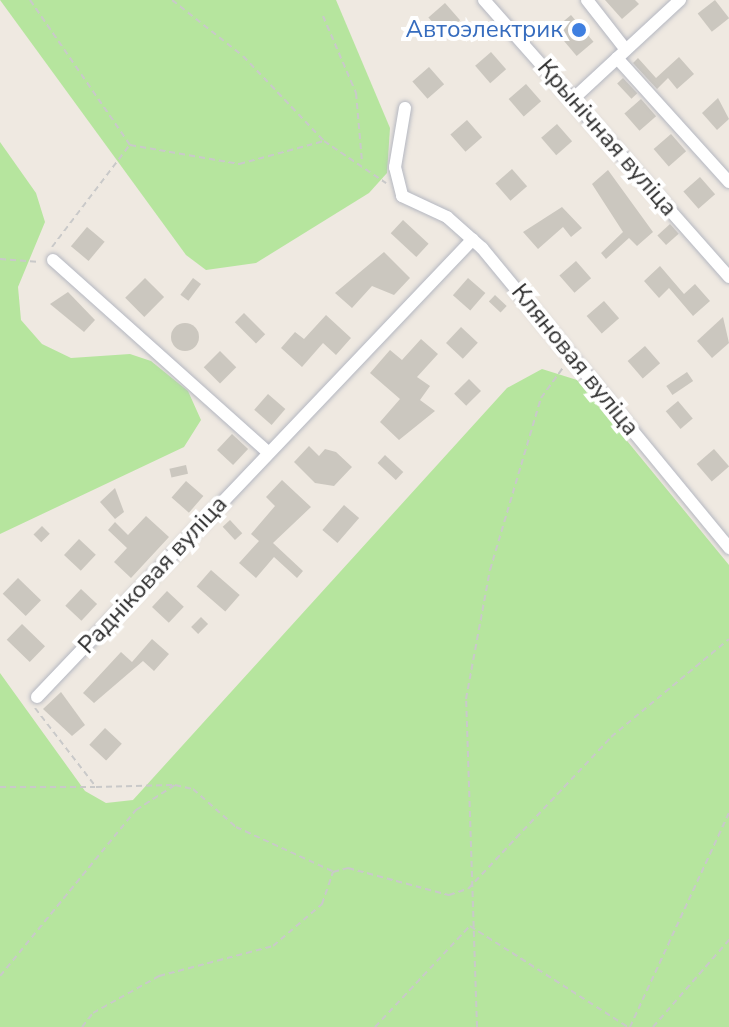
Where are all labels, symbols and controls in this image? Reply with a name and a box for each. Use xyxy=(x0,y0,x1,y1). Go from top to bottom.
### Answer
place label: Автоэлектрик xyxy=(405,16,563,44)
marker: Автоэлектрик xyxy=(570,21,588,39)
street label: Крынічная вуліца xyxy=(531,54,683,222)
street label: Кляновая вуліца xyxy=(505,278,645,442)
street label: Радніковая вуліца xyxy=(72,490,234,660)

